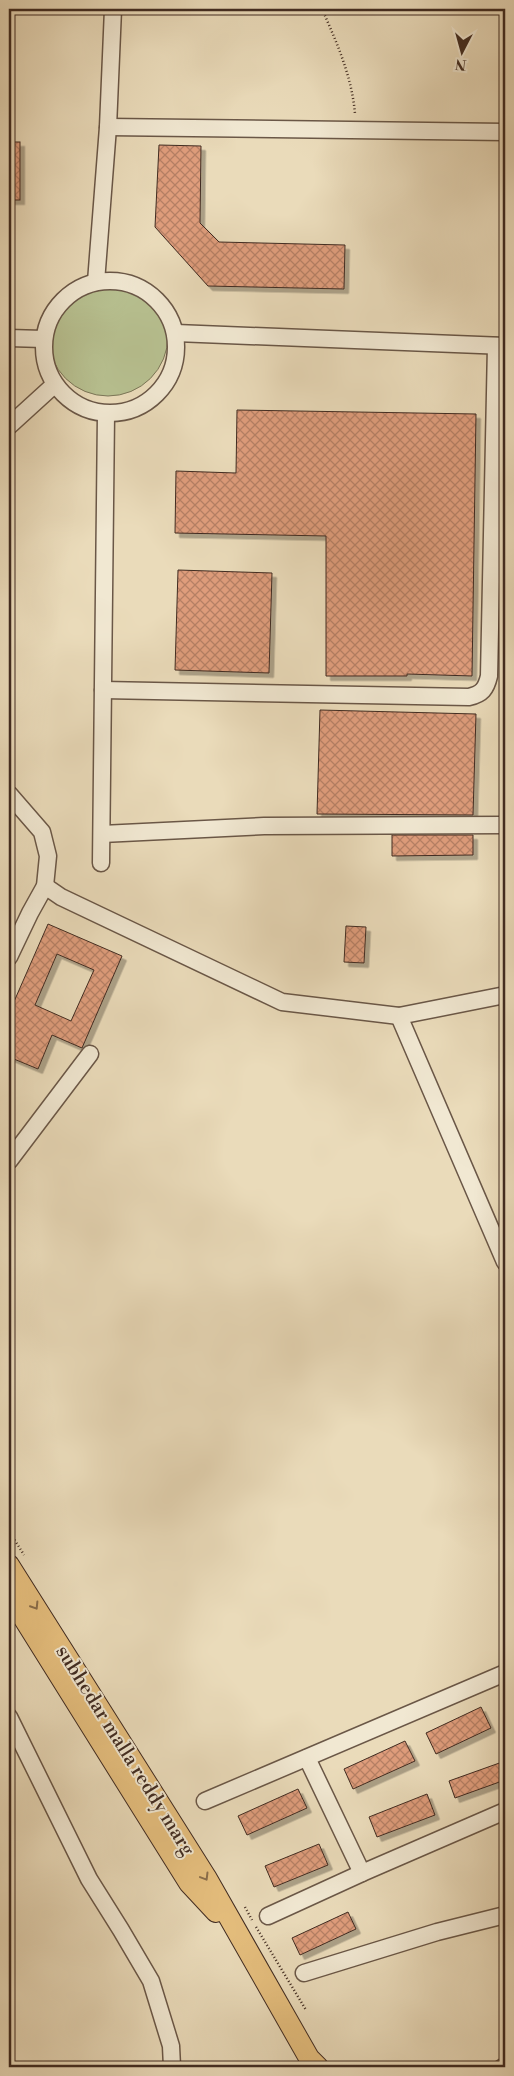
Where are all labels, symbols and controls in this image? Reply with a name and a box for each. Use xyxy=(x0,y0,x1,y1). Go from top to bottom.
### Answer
north arrow xyxy=(436,28,486,78)
text: N xyxy=(454,54,467,73)
one-way arrow xyxy=(28,1600,38,1609)
street label: subhedar malla reddy marg xyxy=(50,1641,200,1861)
one-way arrow xyxy=(199,1871,209,1880)

